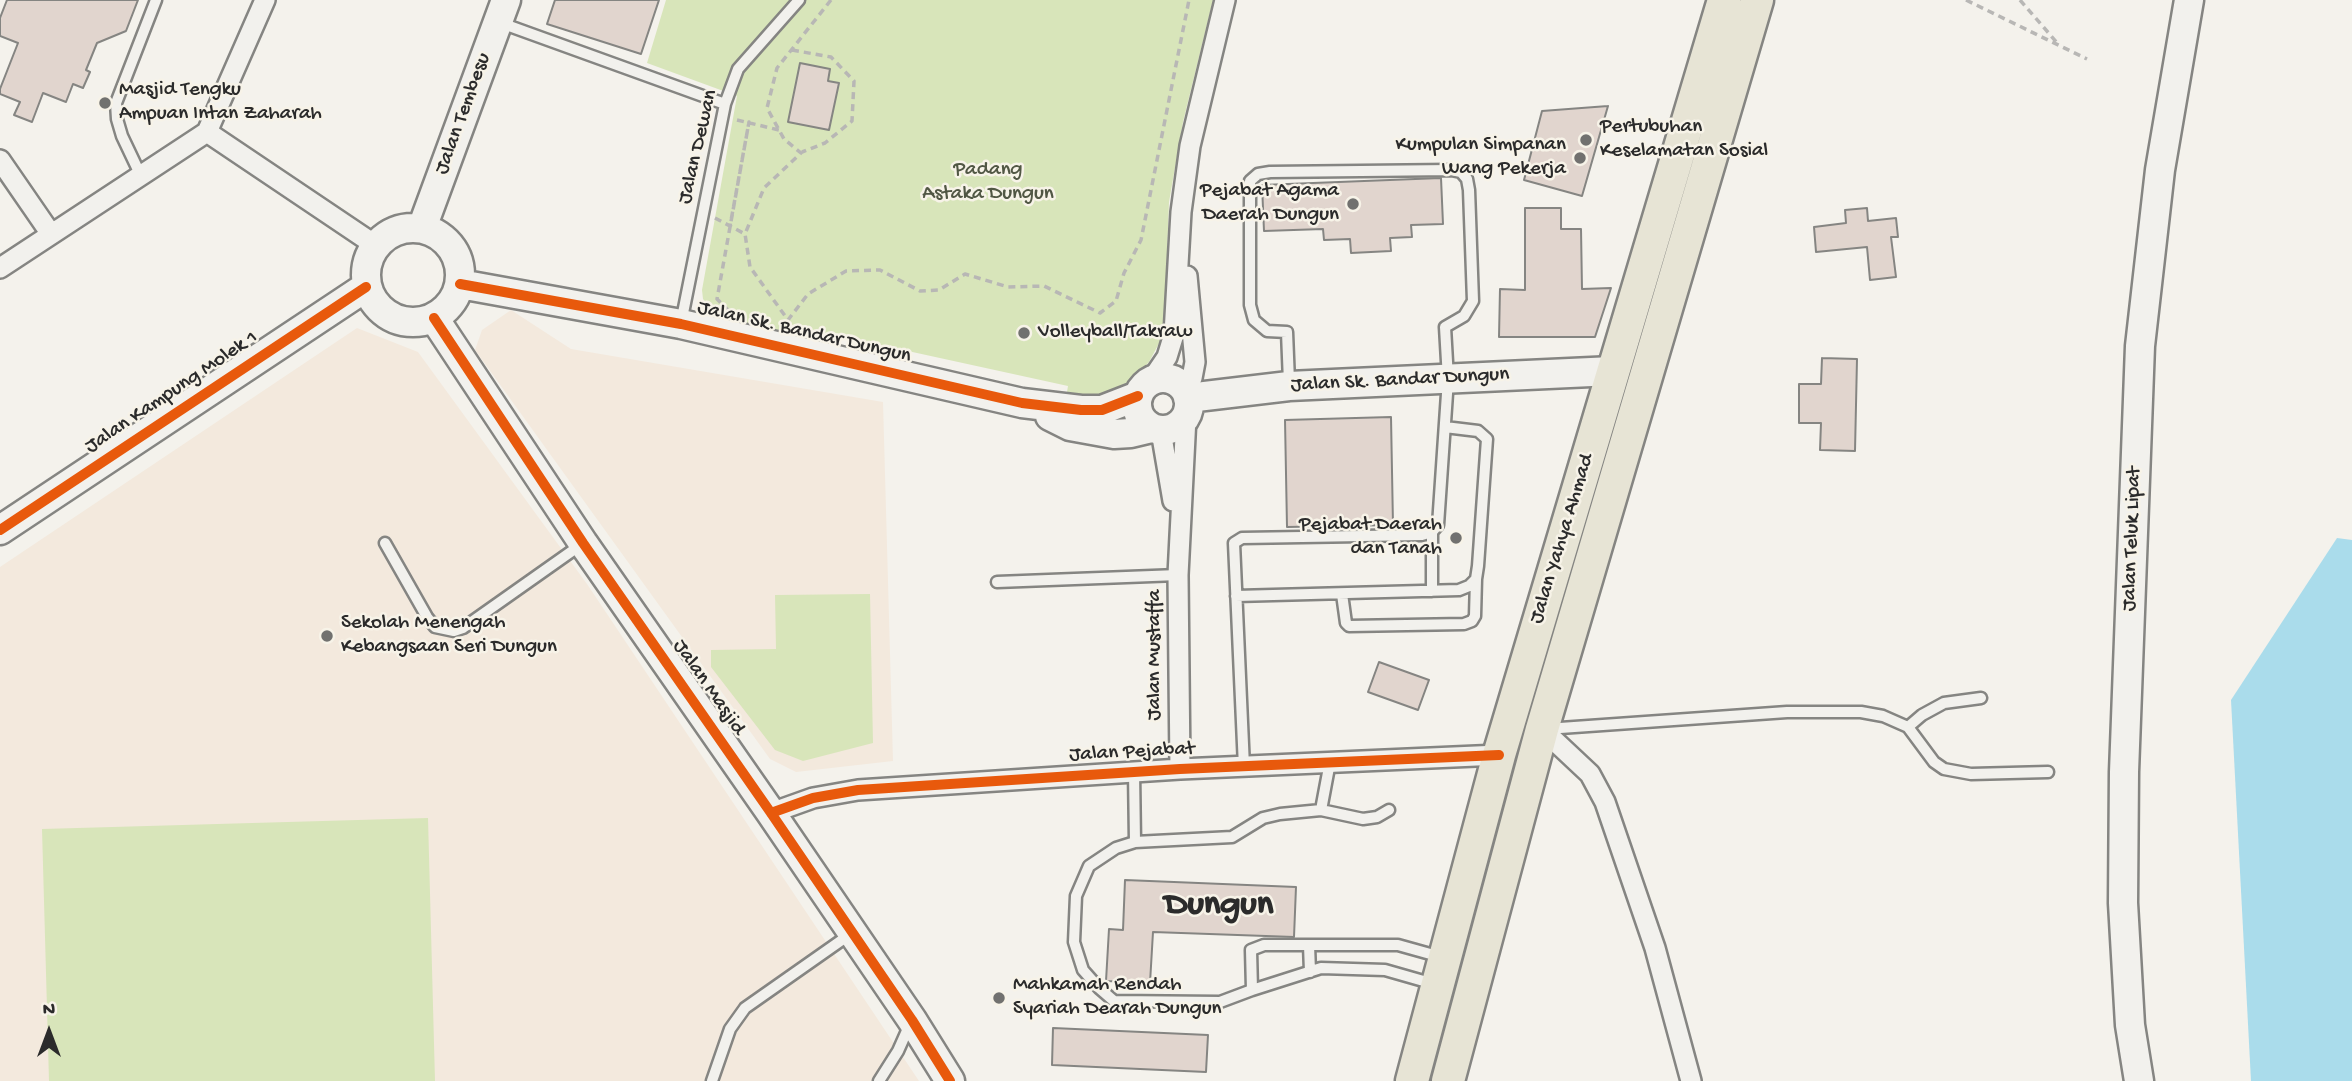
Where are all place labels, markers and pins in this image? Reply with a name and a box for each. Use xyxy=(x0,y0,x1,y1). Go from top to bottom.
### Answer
place label: Masjid Tengku Ampuan Intan Zaharah xyxy=(119,78,322,128)
marker: Masjid Tengku Ampuan Intan Zaharah xyxy=(97,95,113,111)
place label: Pertubuhan Keselamatan Sosial xyxy=(1600,115,1768,165)
marker: Pertubuhan Keselamatan Sosial xyxy=(1578,132,1594,148)
place label: Kumpulan Simpanan Wang Pekerja xyxy=(1395,133,1566,183)
marker: Kumpulan Simpanan Wang Pekerja xyxy=(1572,150,1588,166)
place label: Pejabat Agama Daerah Dungun xyxy=(1200,179,1339,229)
marker: Pejabat Agama Daerah Dungun xyxy=(1345,196,1361,212)
place label: Volleyball/Takraw xyxy=(1038,320,1193,346)
marker: Volleyball/Takraw xyxy=(1016,325,1032,341)
place label: Pejabat Daerah dan Tanah xyxy=(1299,513,1442,563)
marker: Pejabat Daerah dan Tanah xyxy=(1448,530,1464,546)
place label: Sekolah Menengah Kebangsaan Seri Dungun xyxy=(341,611,557,661)
marker: Sekolah Menengah Kebangsaan Seri Dungun xyxy=(319,628,335,644)
place label: Mahkamah Rendah Syariah Dearah Dungun xyxy=(1013,973,1221,1023)
marker: Mahkamah Rendah Syariah Dearah Dungun xyxy=(991,990,1007,1006)

